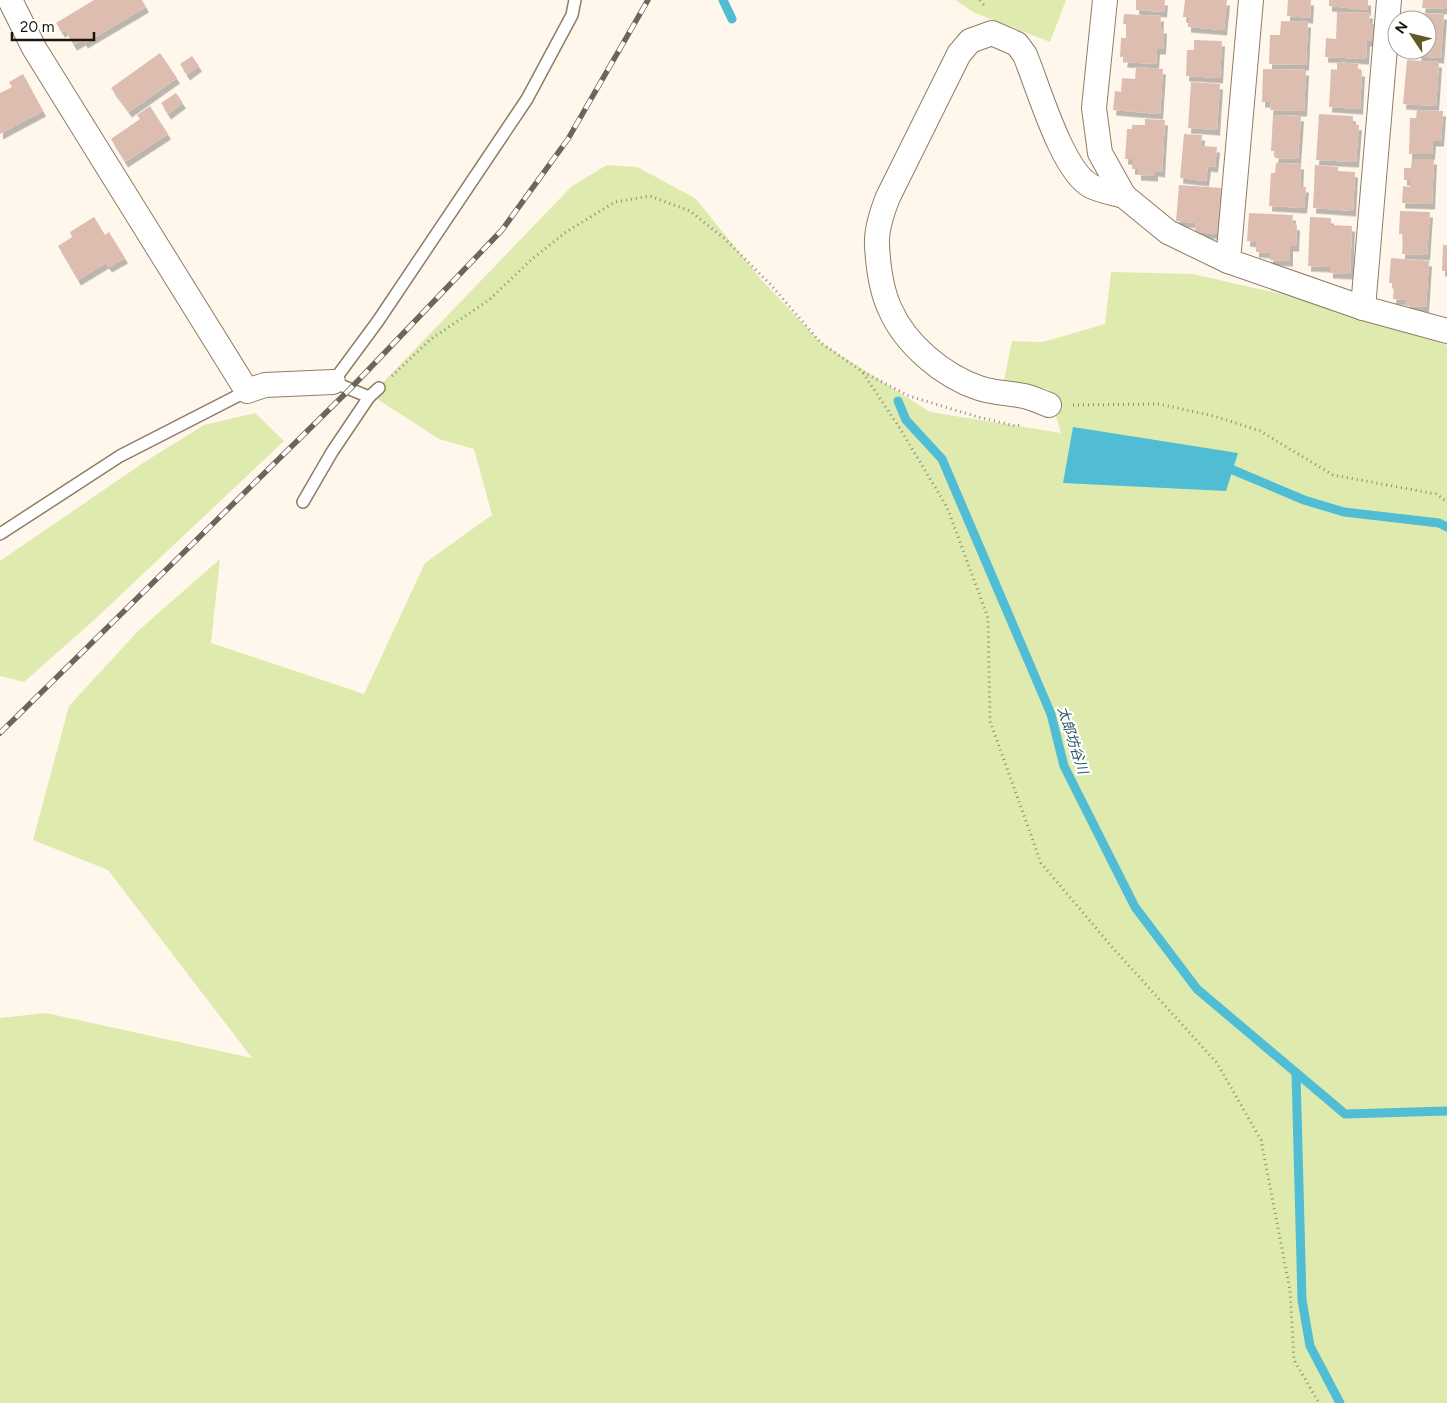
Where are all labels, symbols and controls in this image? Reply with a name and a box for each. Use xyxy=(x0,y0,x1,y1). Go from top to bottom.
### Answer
scale bar xyxy=(12,10,95,42)
north arrow xyxy=(1387,10,1437,60)
text: 20 m xyxy=(20,18,54,36)
text: N xyxy=(1392,19,1412,37)
water label: 太郎坊谷川 xyxy=(1054,704,1092,778)

